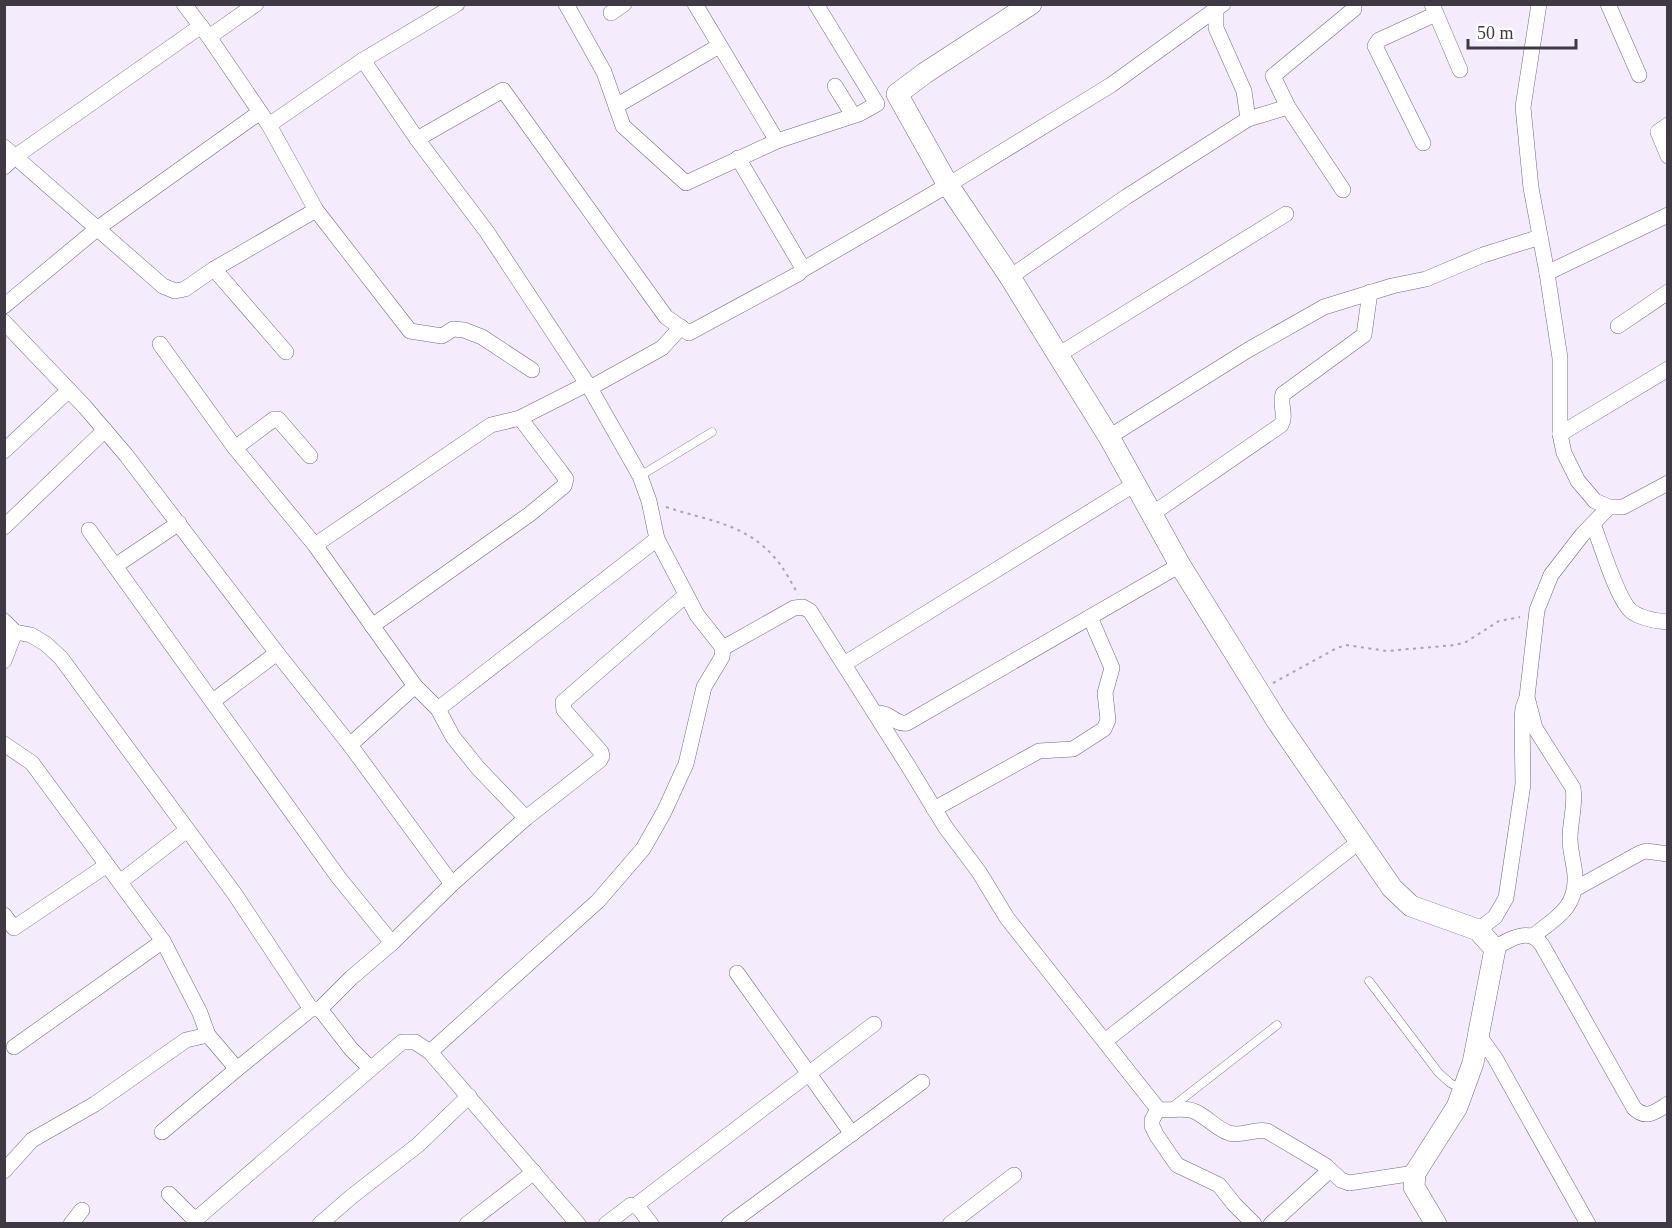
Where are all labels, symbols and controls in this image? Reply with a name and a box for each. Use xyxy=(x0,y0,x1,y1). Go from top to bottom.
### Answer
scale bar xyxy=(1468,12,1576,50)
text: 50 m xyxy=(1477,23,1514,43)

